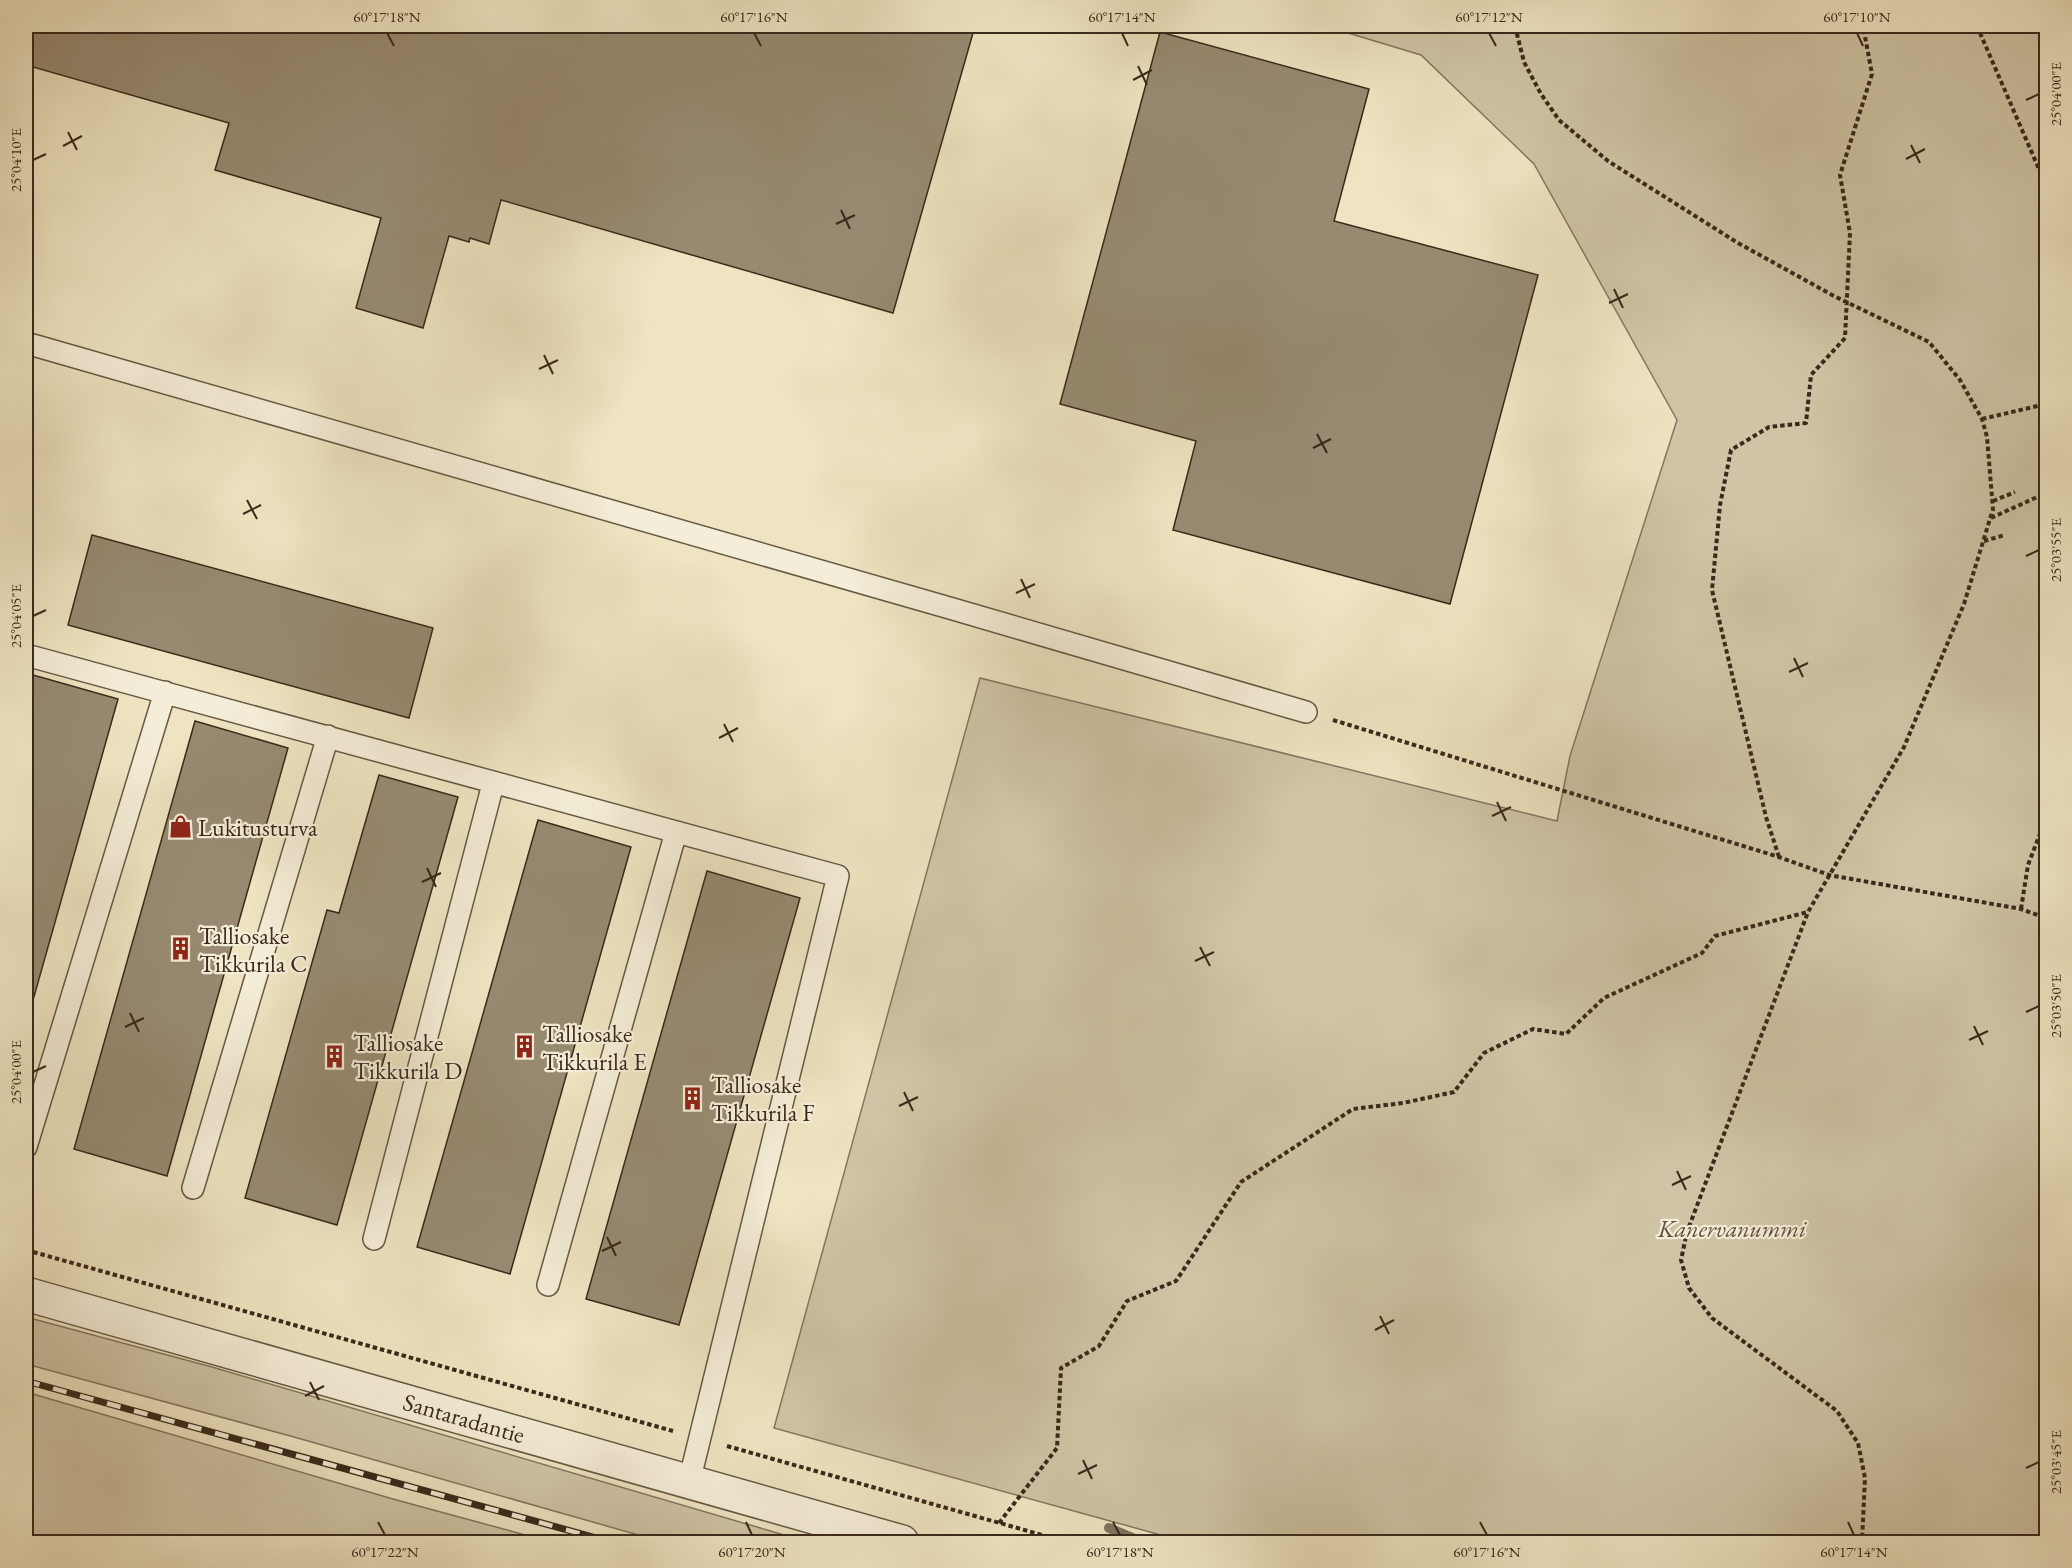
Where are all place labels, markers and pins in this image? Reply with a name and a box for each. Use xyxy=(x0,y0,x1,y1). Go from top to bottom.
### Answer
place label: Lukitusturva xyxy=(198,812,318,843)
shop icon: Lukitusturva xyxy=(167,814,193,840)
place label: Talliosake Tikkurila C xyxy=(199,920,307,979)
building icon: Talliosake Tikkurila C xyxy=(168,936,194,962)
place label: Talliosake Tikkurila E xyxy=(542,1018,647,1077)
place label: Talliosake Tikkurila D xyxy=(353,1027,462,1086)
building icon: Talliosake Tikkurila E xyxy=(511,1034,537,1060)
building icon: Talliosake Tikkurila D xyxy=(322,1043,348,1069)
place label: Talliosake Tikkurila F xyxy=(711,1069,814,1128)
building icon: Talliosake Tikkurila F xyxy=(680,1085,706,1111)

